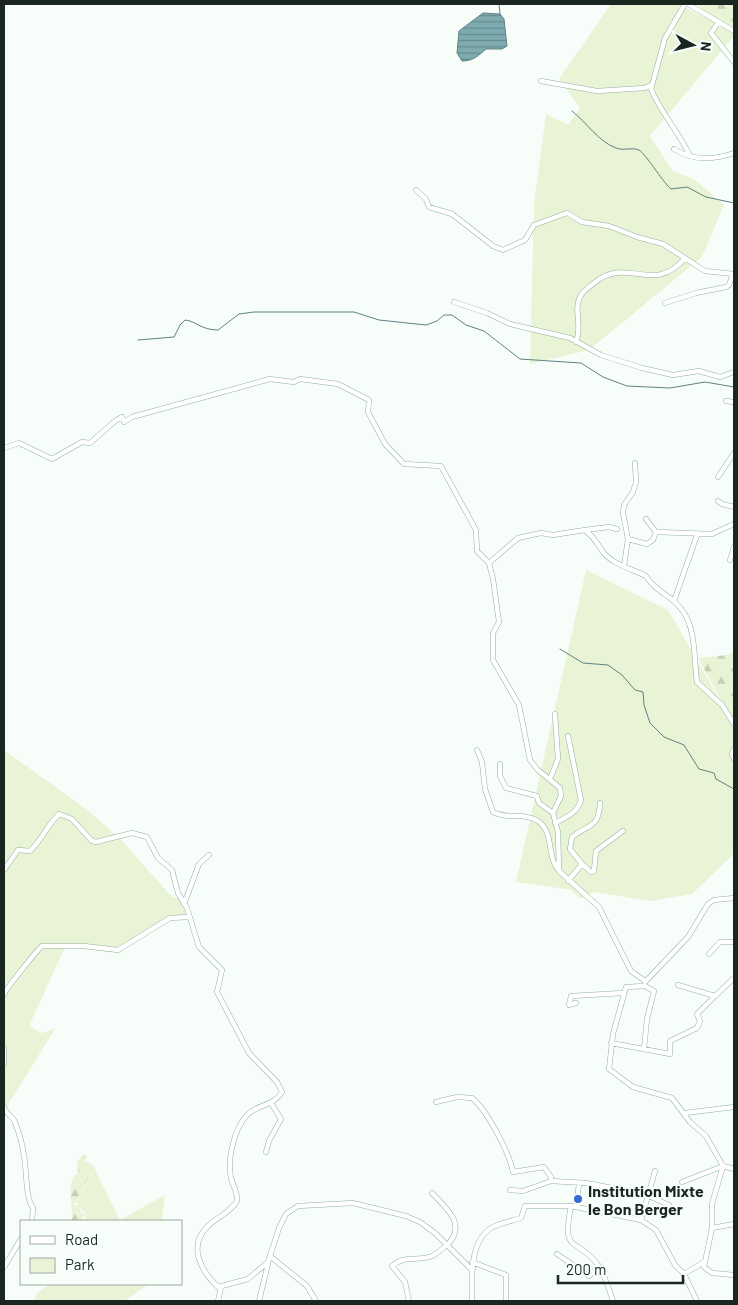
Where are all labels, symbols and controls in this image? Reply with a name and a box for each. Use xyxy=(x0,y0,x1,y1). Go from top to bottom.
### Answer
north arrow xyxy=(668,20,718,70)
text: N xyxy=(697,41,715,52)
place label: Institution Mixte le Bon Berger xyxy=(588,1181,704,1218)
marker: Institution Mixte le Bon Berger xyxy=(572,1193,584,1205)
legend xyxy=(20,1220,182,1285)
text: Road xyxy=(65,1230,98,1248)
scale bar xyxy=(558,1252,683,1284)
text: Park xyxy=(65,1255,95,1273)
text: 200 m xyxy=(566,1260,606,1278)

